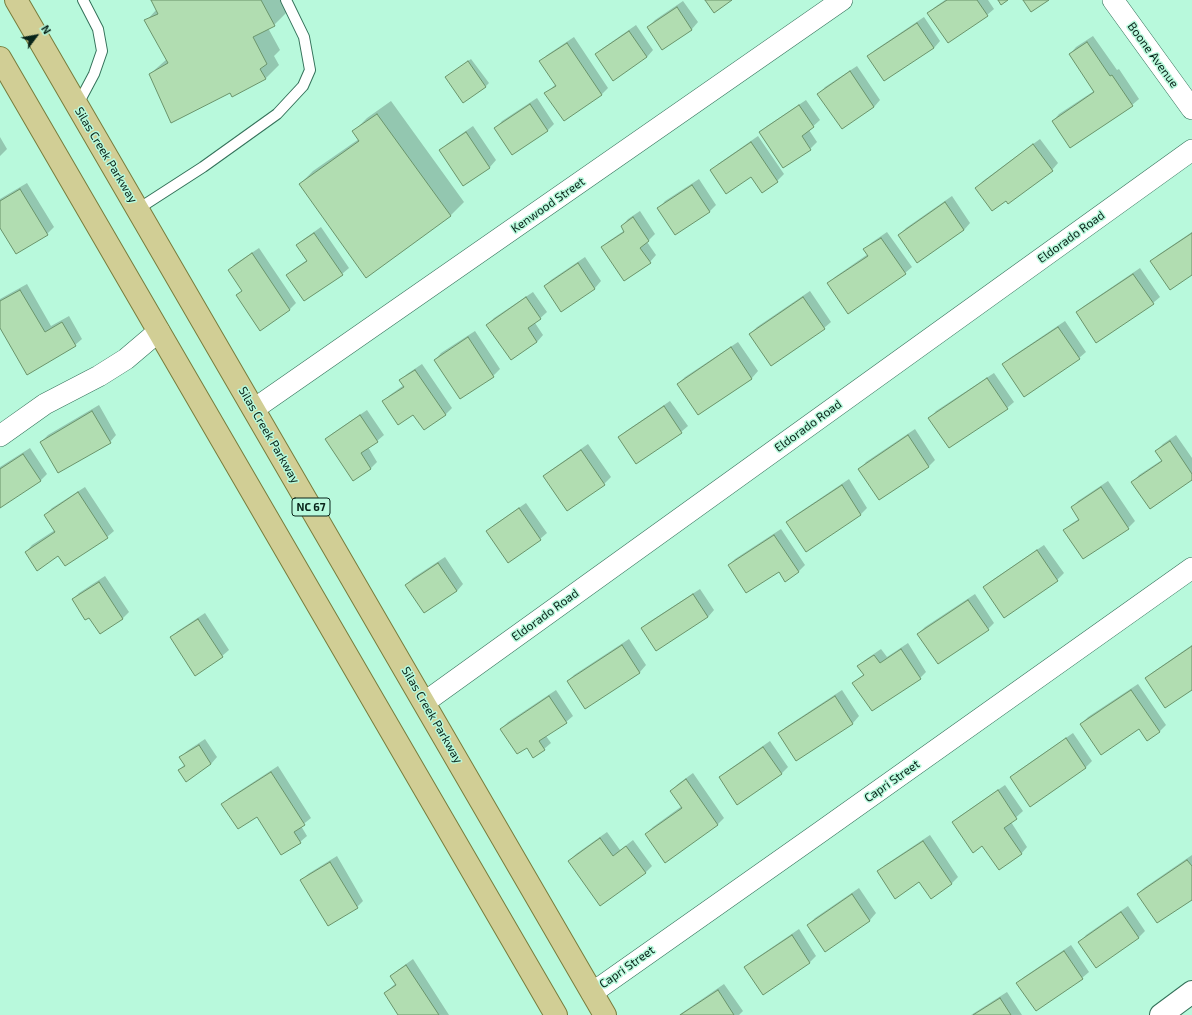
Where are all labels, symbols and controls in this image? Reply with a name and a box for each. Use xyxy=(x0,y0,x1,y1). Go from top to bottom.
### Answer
north arrow xyxy=(16,16,56,56)
street label: Boone Avenue xyxy=(1124,19,1182,91)
text: N xyxy=(39,23,54,36)
street label: Silas Creek Parkway xyxy=(72,105,140,205)
street label: Kenwood Street xyxy=(508,174,588,236)
street label: Eldorado Road xyxy=(1035,208,1107,266)
street label: Silas Creek Parkway xyxy=(235,384,303,486)
street label: Eldorado Road xyxy=(772,397,844,455)
road number: NC 67 xyxy=(292,498,330,516)
street label: Eldorado Road xyxy=(509,586,581,644)
street label: Silas Creek Parkway xyxy=(398,664,466,766)
street label: Capri Street xyxy=(862,757,922,805)
street label: Capri Street xyxy=(597,943,657,991)

